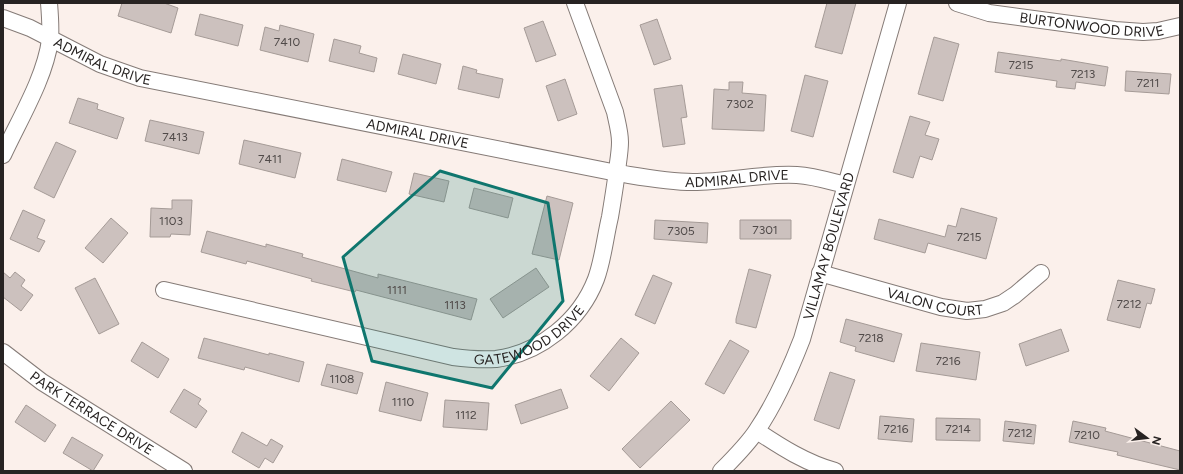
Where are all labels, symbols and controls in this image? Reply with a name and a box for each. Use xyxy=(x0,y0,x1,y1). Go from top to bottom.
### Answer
street label: BURTONWOOD DRIVE xyxy=(1018,9,1166,41)
street label: ADMIRAL DRIVE xyxy=(51,33,153,89)
house number: 7410 xyxy=(274,35,301,49)
house number: 7215 xyxy=(1008,58,1034,72)
house number: 7213 xyxy=(1071,67,1095,81)
house number: 7211 xyxy=(1136,76,1160,90)
house number: 7302 xyxy=(726,97,754,111)
street label: ADMIRAL DRIVE xyxy=(365,115,470,152)
house number: 7413 xyxy=(162,130,188,144)
house number: 7411 xyxy=(258,152,282,166)
street label: ADMIRAL DRIVE xyxy=(685,166,789,191)
street label: VILLAMAY BOULEVARD xyxy=(799,170,858,322)
house number: 1103 xyxy=(159,214,183,228)
house number: 7301 xyxy=(752,223,778,237)
house number: 7305 xyxy=(667,224,695,238)
house number: 7215 xyxy=(956,230,982,244)
house number: 1111 xyxy=(387,283,407,297)
street label: VALON COURT xyxy=(885,284,984,319)
house number: 7212 xyxy=(1117,297,1141,311)
house number: 1113 xyxy=(444,298,466,312)
street label: GATEWOOD DRIVE xyxy=(474,302,588,368)
house number: 7218 xyxy=(858,331,884,345)
house number: 7216 xyxy=(936,354,961,368)
street label: PARK TERRACE DRIVE xyxy=(27,367,157,458)
house number: 1108 xyxy=(330,372,354,386)
house number: 1110 xyxy=(392,395,415,409)
house number: 1112 xyxy=(455,408,477,422)
north arrow xyxy=(1127,418,1167,458)
house number: 7216 xyxy=(884,422,909,436)
house number: 7214 xyxy=(945,422,971,436)
house number: 7212 xyxy=(1008,426,1032,440)
house number: 7210 xyxy=(1074,428,1100,442)
text: N xyxy=(1149,435,1164,446)

